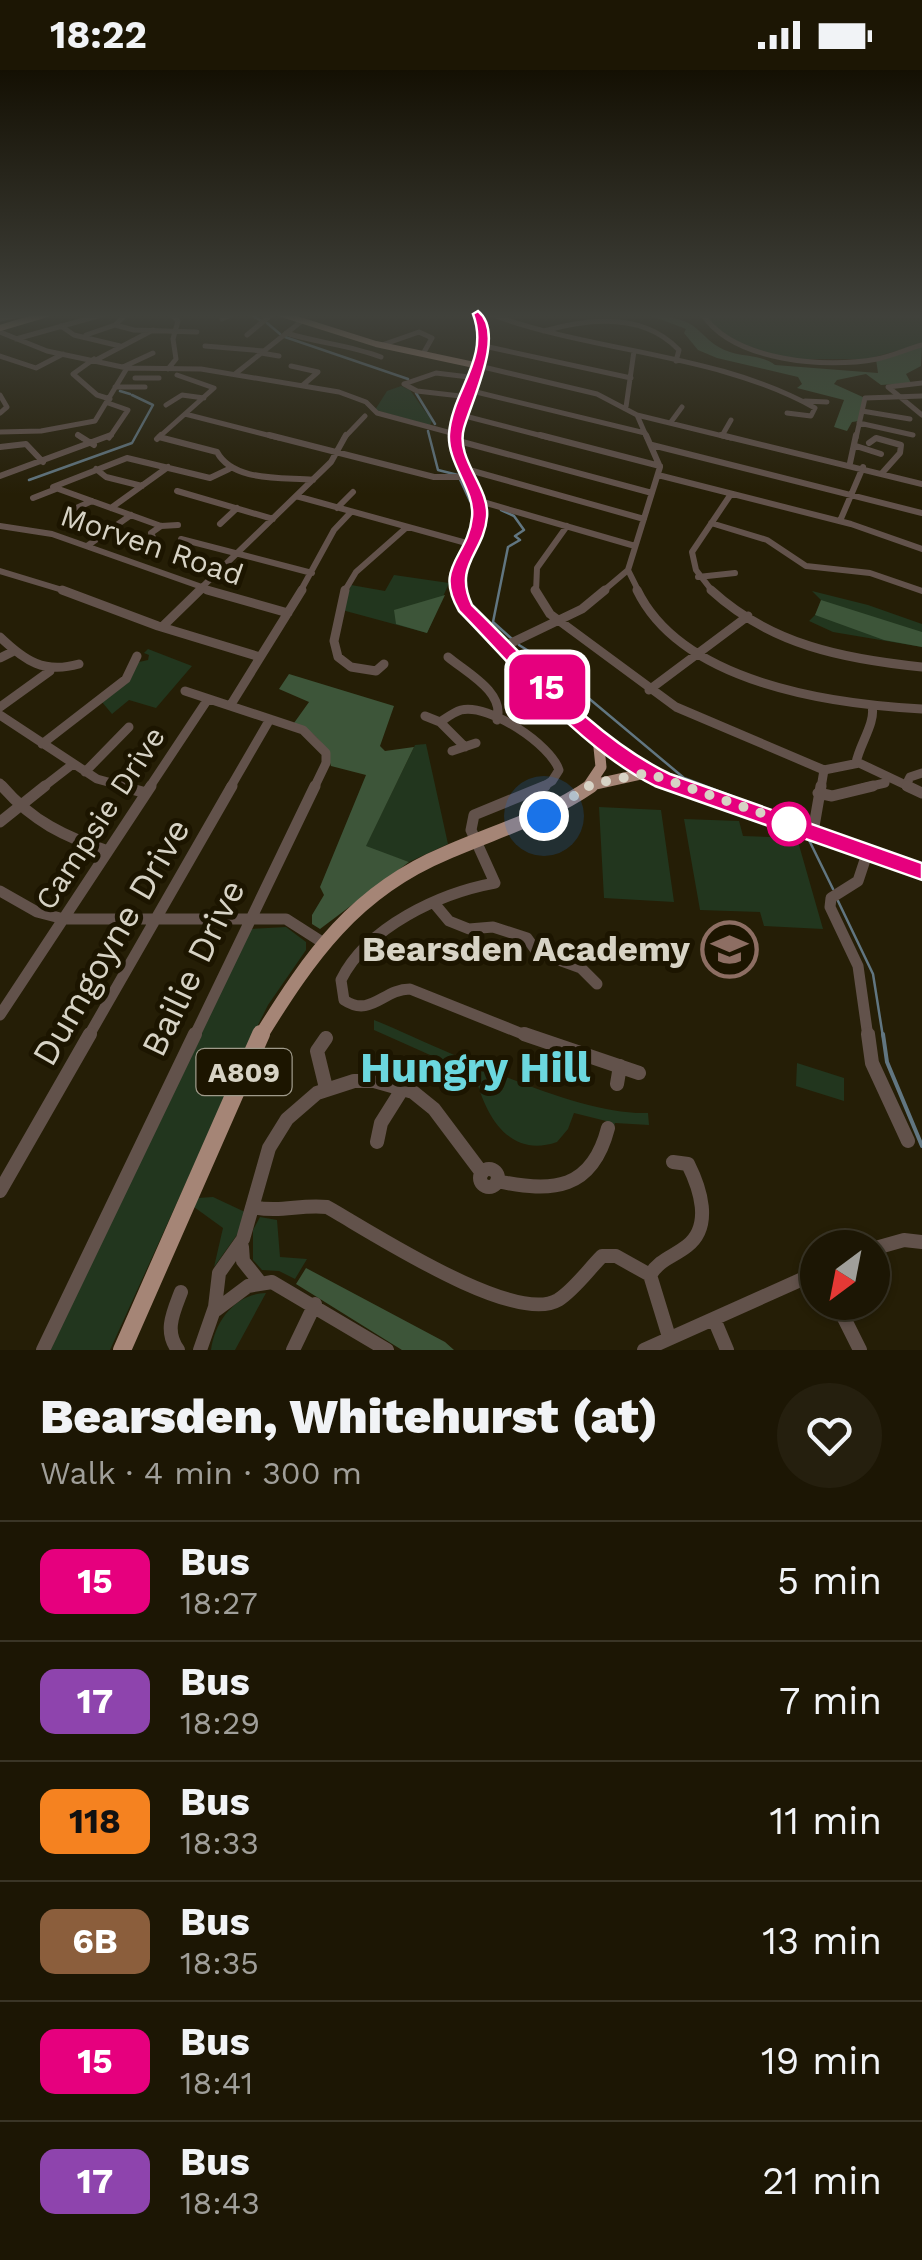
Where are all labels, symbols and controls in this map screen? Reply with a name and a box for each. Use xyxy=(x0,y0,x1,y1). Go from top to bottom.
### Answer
text: 18:22 xyxy=(50,13,147,57)
street label: Morven Road xyxy=(56,497,248,593)
line badge: 15 xyxy=(502,654,592,720)
text: 15 xyxy=(529,666,565,708)
street label: Campsie Drive xyxy=(28,720,172,916)
your location xyxy=(519,791,569,841)
unlabelled marker xyxy=(768,803,810,845)
street label: Dumgoyne Drive xyxy=(23,811,199,1073)
street label: Bailie Drive xyxy=(132,873,254,1063)
school or university icon: Bearsden Academy xyxy=(699,919,759,979)
place label: Bearsden Academy xyxy=(362,928,690,970)
district label: Hungry Hill xyxy=(360,1043,590,1092)
road number: A809 xyxy=(196,1049,292,1095)
north arrow xyxy=(800,1230,890,1320)
map controls xyxy=(800,1230,890,1320)
button: heart xyxy=(777,1383,882,1488)
text: Bearsden, Whitehurst (at) xyxy=(40,1388,658,1445)
text: Walk · 4 min · 300 m xyxy=(40,1454,362,1492)
text: Bus xyxy=(180,1540,250,1584)
text: 5 min xyxy=(777,1559,882,1603)
text: 15 xyxy=(77,1560,113,1602)
text: 18:27 xyxy=(180,1584,258,1622)
text: Bus xyxy=(180,1660,250,1704)
text: 7 min xyxy=(779,1679,882,1723)
text: 17 xyxy=(77,1680,113,1722)
text: 18:29 xyxy=(180,1704,260,1742)
text: Bus xyxy=(180,1780,250,1824)
text: 11 min xyxy=(770,1799,882,1843)
text: 118 xyxy=(69,1800,121,1842)
text: 18:33 xyxy=(180,1824,259,1862)
text: Bus xyxy=(180,1900,250,1944)
text: 13 min xyxy=(762,1919,882,1963)
text: 6B xyxy=(72,1920,118,1962)
text: 18:35 xyxy=(180,1944,259,1982)
text: Bus xyxy=(180,2020,250,2064)
text: 19 min xyxy=(761,2039,882,2083)
text: 15 xyxy=(77,2040,113,2082)
text: 18:41 xyxy=(180,2064,253,2102)
text: Bus xyxy=(180,2140,250,2184)
text: 21 min xyxy=(762,2159,882,2203)
text: 17 xyxy=(77,2160,113,2202)
text: 18:43 xyxy=(180,2184,260,2222)

